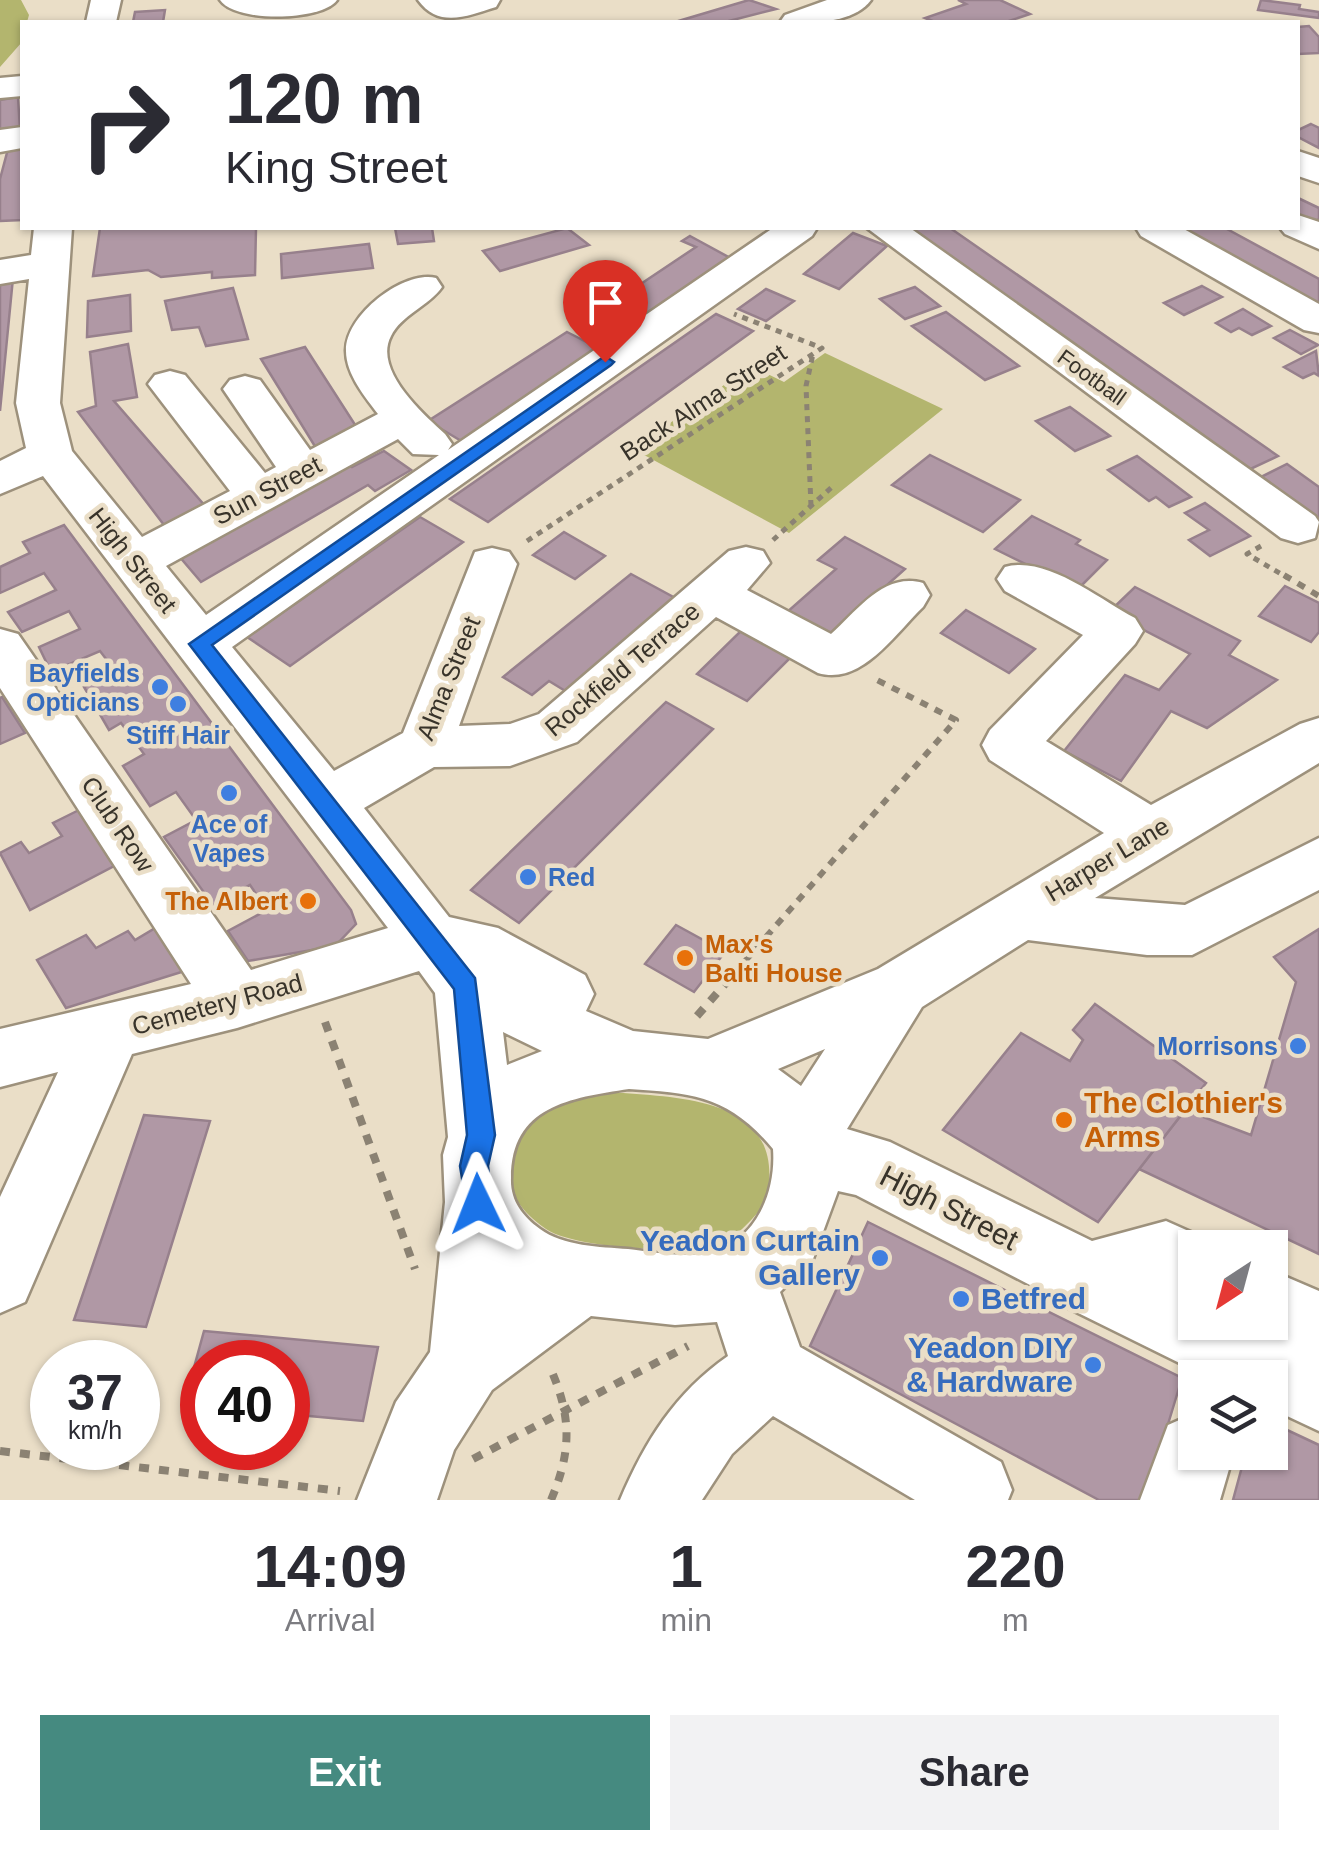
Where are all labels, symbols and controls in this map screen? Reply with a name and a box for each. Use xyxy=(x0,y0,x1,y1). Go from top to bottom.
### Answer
icon: right xyxy=(60,60,190,190)
text: 120 m xyxy=(225,60,423,138)
text: King Street xyxy=(225,142,448,193)
pin xyxy=(563,260,648,363)
icon: arrive xyxy=(578,275,633,330)
street label: Back Alma Street xyxy=(615,338,791,466)
street label: Football xyxy=(1053,344,1131,411)
street label: Sun Street xyxy=(208,450,326,530)
street label: High Street xyxy=(83,502,183,618)
street label: Rockfield Terrace xyxy=(539,596,705,742)
street label: Alma Street xyxy=(411,612,485,744)
place label: Bayfields Opticians xyxy=(26,659,140,716)
marker: Bayfields Opticians xyxy=(149,676,171,698)
marker: Stiff Hair xyxy=(167,693,189,715)
place label: Stiff Hair xyxy=(126,721,230,749)
street label: Club Row xyxy=(76,771,160,878)
marker: Ace of Vapes xyxy=(218,782,240,804)
place label: Ace of Vapes xyxy=(191,810,268,867)
street label: Harper Lane xyxy=(1040,811,1174,907)
place label: Red xyxy=(548,863,595,891)
marker: Red xyxy=(517,866,539,888)
place label: The Albert xyxy=(165,887,289,915)
marker: The Albert xyxy=(297,890,319,912)
place label: Max's Balti House xyxy=(705,930,843,987)
marker: Max's Balti House xyxy=(674,947,696,969)
street label: Cemetery Road xyxy=(129,968,305,1040)
place label: Morrisons xyxy=(1157,1032,1278,1060)
marker: Morrisons xyxy=(1287,1035,1309,1057)
place label: The Clothier's Arms xyxy=(1084,1086,1283,1153)
marker: The Clothier's Arms xyxy=(1053,1109,1075,1131)
position arrow xyxy=(426,1152,530,1256)
street label: High Street xyxy=(875,1159,1024,1257)
place label: Yeadon Curtain Gallery xyxy=(640,1224,860,1291)
north arrow xyxy=(1178,1230,1288,1340)
map controls xyxy=(1178,1230,1288,1470)
marker: Yeadon Curtain Gallery xyxy=(869,1247,891,1269)
place label: Betfred xyxy=(981,1282,1086,1315)
marker: Betfred xyxy=(950,1288,972,1310)
place label: Yeadon DIY & Hardware xyxy=(906,1331,1073,1398)
speed limit sign: 40 xyxy=(180,1340,310,1470)
marker: Yeadon DIY & Hardware xyxy=(1082,1354,1104,1376)
button: layers xyxy=(1178,1360,1288,1470)
text: 37 xyxy=(67,1365,123,1421)
text: km/h xyxy=(68,1416,122,1444)
text: 14:09 xyxy=(253,1533,407,1600)
text: 1 xyxy=(669,1533,703,1600)
text: 220 xyxy=(965,1533,1066,1600)
text: Arrival xyxy=(285,1602,376,1638)
text: min xyxy=(660,1602,712,1638)
text: m xyxy=(1002,1602,1029,1638)
button: Exit xyxy=(40,1715,650,1830)
button: Share xyxy=(670,1715,1279,1830)

